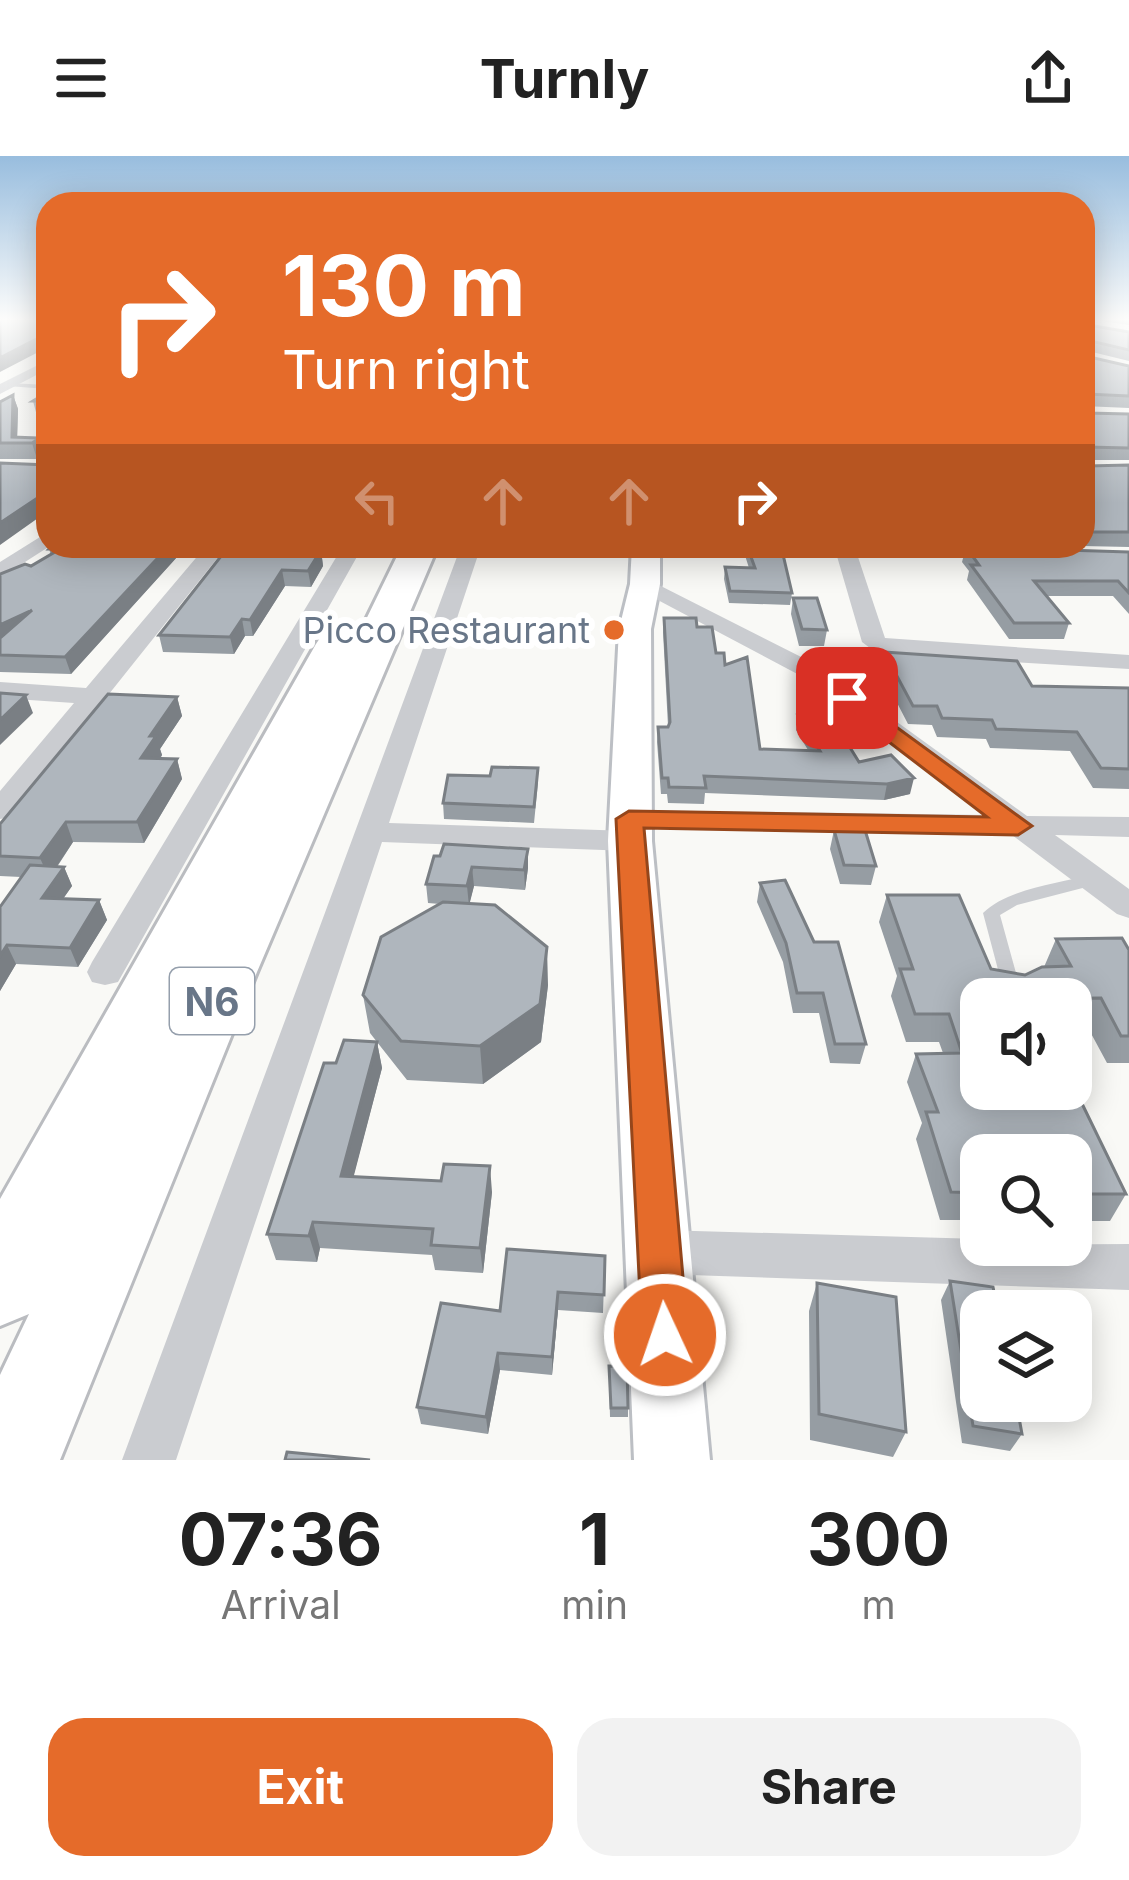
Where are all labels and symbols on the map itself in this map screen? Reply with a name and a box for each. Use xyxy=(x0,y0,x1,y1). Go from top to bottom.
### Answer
place label: Picco Restaurant xyxy=(303,608,590,652)
marker: Picco Restaurant xyxy=(601,617,627,643)
pin xyxy=(796,647,898,749)
road number: N6 xyxy=(170,968,254,1034)
position arrow xyxy=(602,1272,728,1398)

